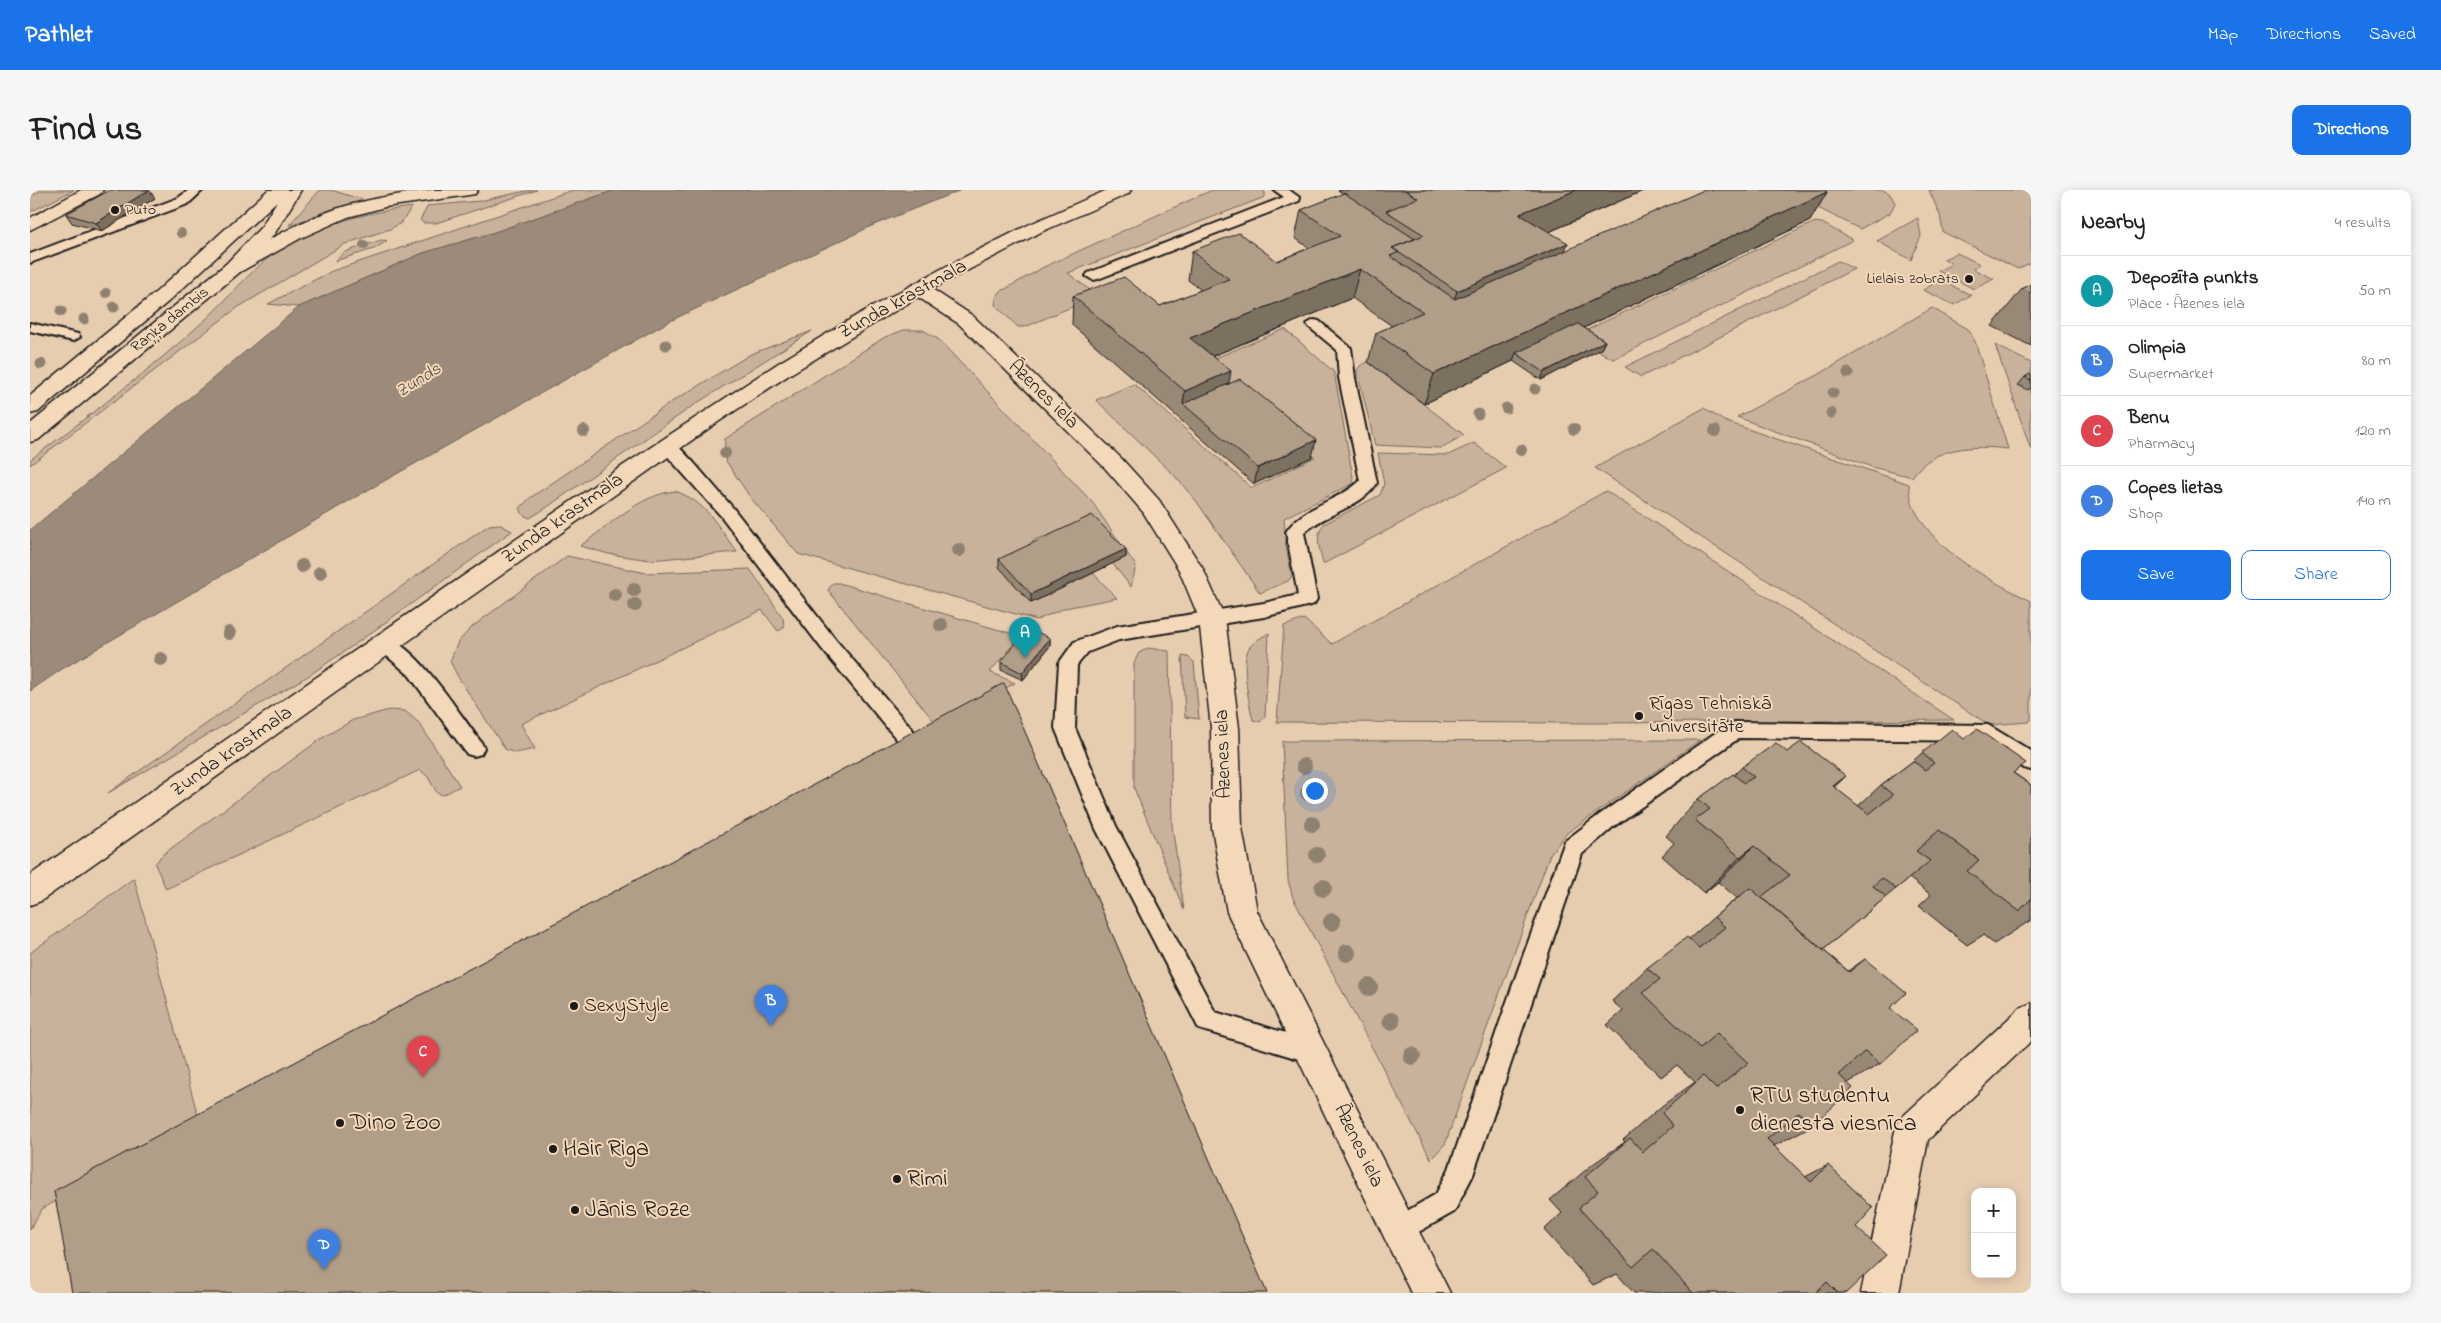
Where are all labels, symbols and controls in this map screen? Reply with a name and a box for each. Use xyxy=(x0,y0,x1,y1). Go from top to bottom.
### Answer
text: Pathlet xyxy=(25,18,93,53)
text: Map xyxy=(2208,22,2238,48)
text: Directions xyxy=(2266,22,2341,48)
text: Saved xyxy=(2369,22,2416,48)
text: Find us xyxy=(30,105,142,156)
button: Directions xyxy=(2292,105,2411,155)
place label: Puto xyxy=(125,198,156,222)
marker: Puto xyxy=(109,204,121,216)
text: Nearby xyxy=(2081,208,2145,238)
text: 4 results xyxy=(2335,211,2391,235)
street label: Zunda krastmala xyxy=(834,253,972,347)
text: Depozīta punkts xyxy=(2128,265,2258,292)
place label: Lielais zobrats xyxy=(1867,267,1959,291)
marker: Lielais zobrats xyxy=(1963,273,1975,285)
text: A xyxy=(2092,279,2102,303)
text: 50 m xyxy=(2359,279,2391,303)
street label: Raņķa dambis xyxy=(126,281,214,359)
text: Place · Āzenes iela xyxy=(2128,292,2245,316)
text: Olimpia xyxy=(2128,335,2186,362)
text: B xyxy=(2092,349,2102,373)
text: 80 m xyxy=(2362,349,2391,373)
street label: Āzenes iela xyxy=(1001,354,1085,436)
water label: Zunds xyxy=(391,357,447,405)
text: Supermarket xyxy=(2128,362,2214,386)
text: Benu xyxy=(2128,405,2169,432)
text: C xyxy=(2093,419,2101,443)
text: 120 m xyxy=(2355,419,2391,443)
text: Pharmacy xyxy=(2128,432,2195,456)
street label: Zunda krastmala xyxy=(496,466,630,572)
text: Copes lietas xyxy=(2128,475,2223,502)
text: D xyxy=(2091,489,2103,513)
text: 140 m xyxy=(2356,489,2391,513)
text: Shop xyxy=(2128,502,2163,526)
button: Save xyxy=(2081,550,2231,600)
button: Share xyxy=(2241,550,2391,600)
pin: A xyxy=(1009,617,1041,658)
place label: Rīgas Tehniskā universitāte xyxy=(1649,690,1771,742)
street label: Zunda krastmala xyxy=(165,699,299,805)
street label: Āzenes iela xyxy=(1208,709,1240,799)
marker: Rīgas Tehniskā universitāte xyxy=(1633,710,1645,722)
your location xyxy=(1302,778,1328,804)
pin: B xyxy=(755,985,787,1026)
place label: SexyStyle xyxy=(584,992,669,1021)
marker: SexyStyle xyxy=(568,1000,580,1012)
pin: C xyxy=(407,1036,439,1077)
place label: RTU studentu dienesta viesnīca xyxy=(1750,1079,1917,1142)
street label: Āzenes iela xyxy=(1325,1099,1391,1193)
marker: RTU studentu dienesta viesnīca xyxy=(1734,1104,1746,1116)
place label: Dino Zoo xyxy=(349,1106,441,1141)
marker: Dino Zoo xyxy=(334,1117,346,1129)
place label: Hair Riga xyxy=(563,1132,649,1167)
marker: Hair Riga xyxy=(547,1143,559,1155)
place label: Rimi xyxy=(907,1162,948,1197)
marker: Rimi xyxy=(891,1173,903,1185)
map controls xyxy=(1971,1188,2016,1278)
button: + xyxy=(1971,1188,2016,1233)
place label: Jānis Roze xyxy=(585,1193,690,1228)
marker: Jānis Roze xyxy=(569,1204,581,1216)
pin: D xyxy=(308,1229,340,1270)
button: − xyxy=(1971,1233,2016,1278)

